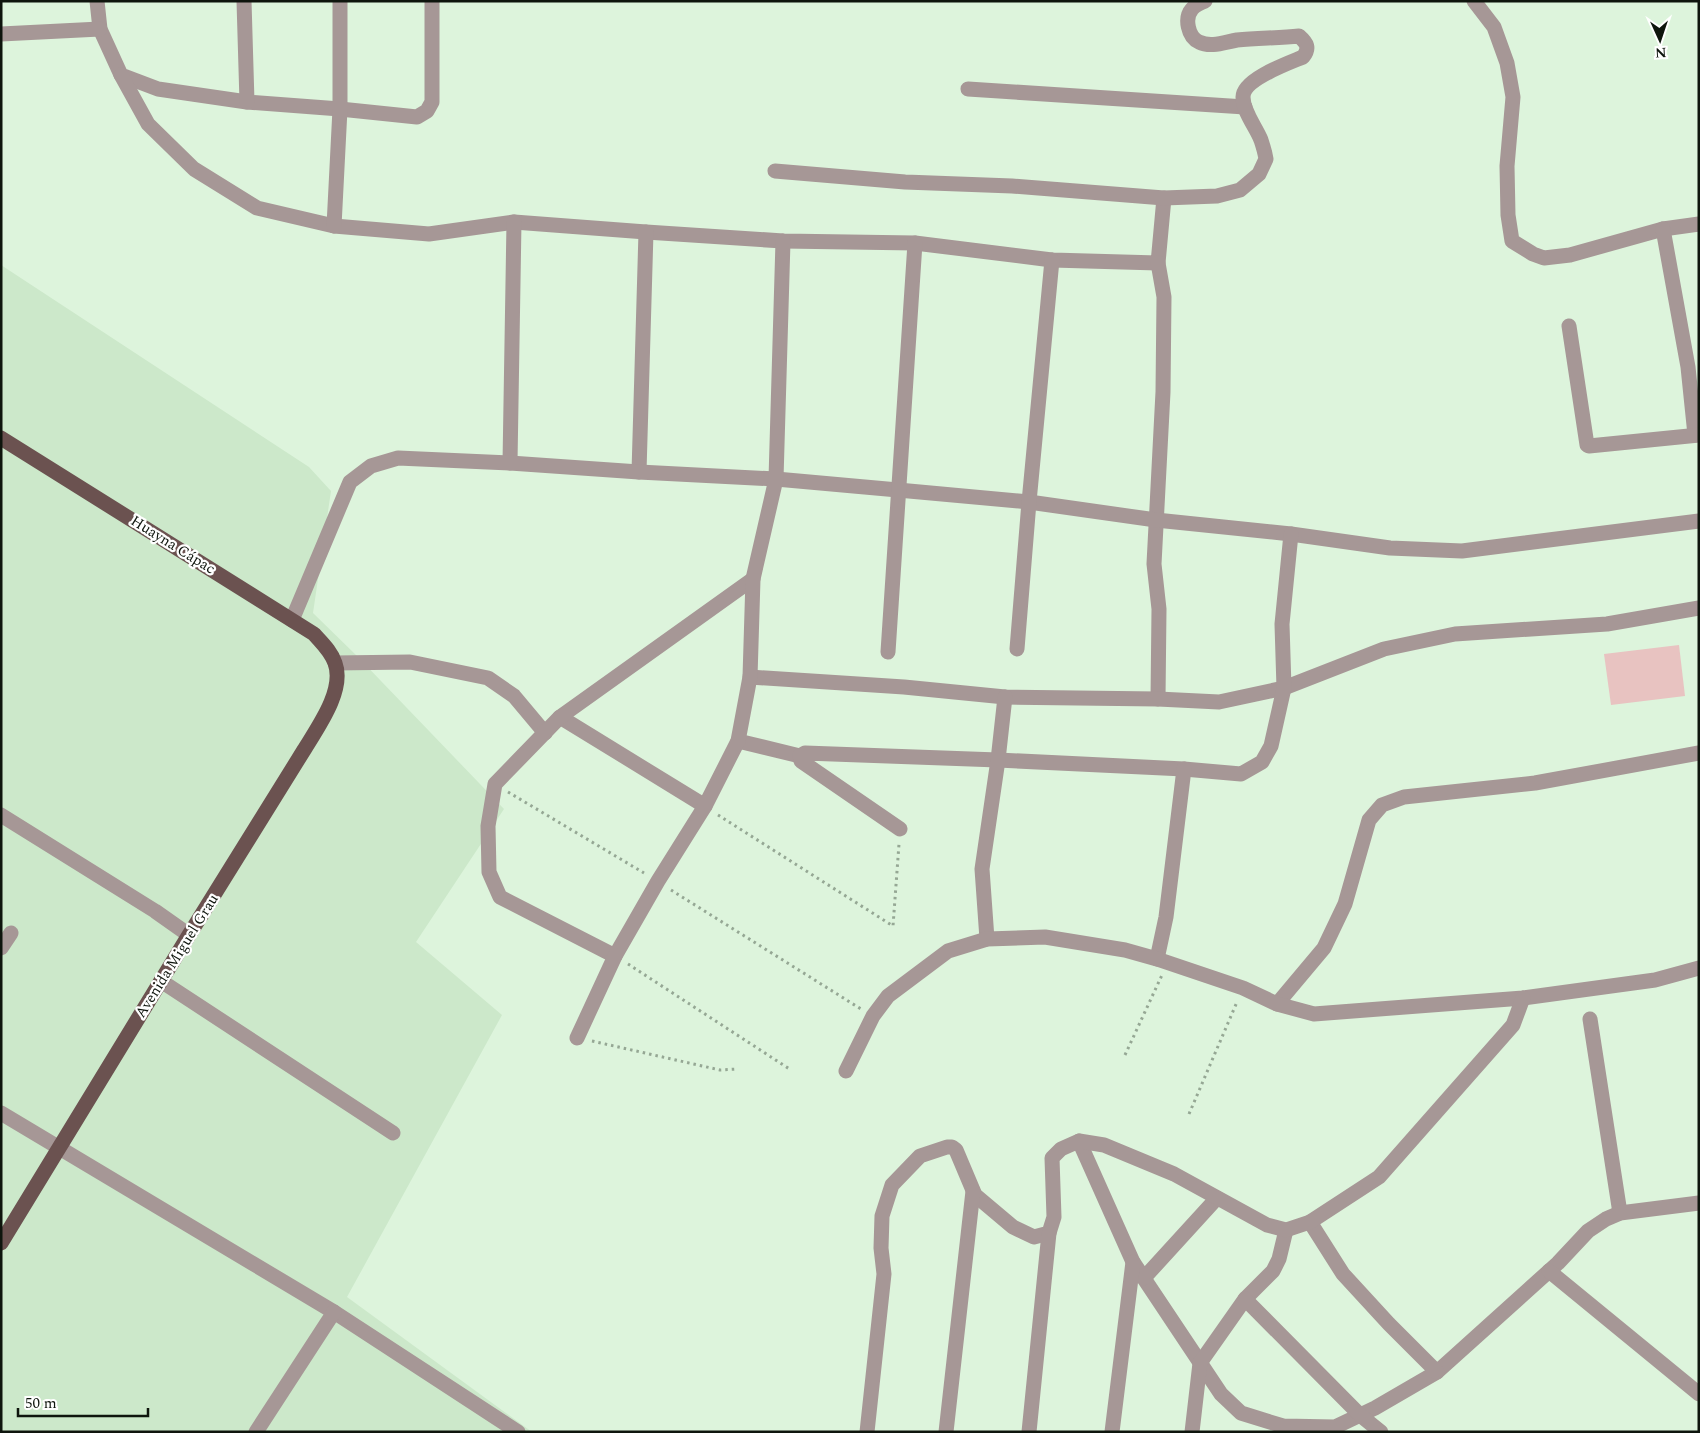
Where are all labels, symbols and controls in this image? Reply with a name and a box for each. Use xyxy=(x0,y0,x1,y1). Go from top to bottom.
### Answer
north arrow xyxy=(1635,15,1685,65)
text: N xyxy=(1654,42,1667,63)
street label: Huayna Cápac xyxy=(126,510,220,580)
street label: Avenida Miguel Grau xyxy=(130,890,224,1022)
scale bar xyxy=(18,1386,148,1418)
text: 50 m xyxy=(25,1392,57,1415)

